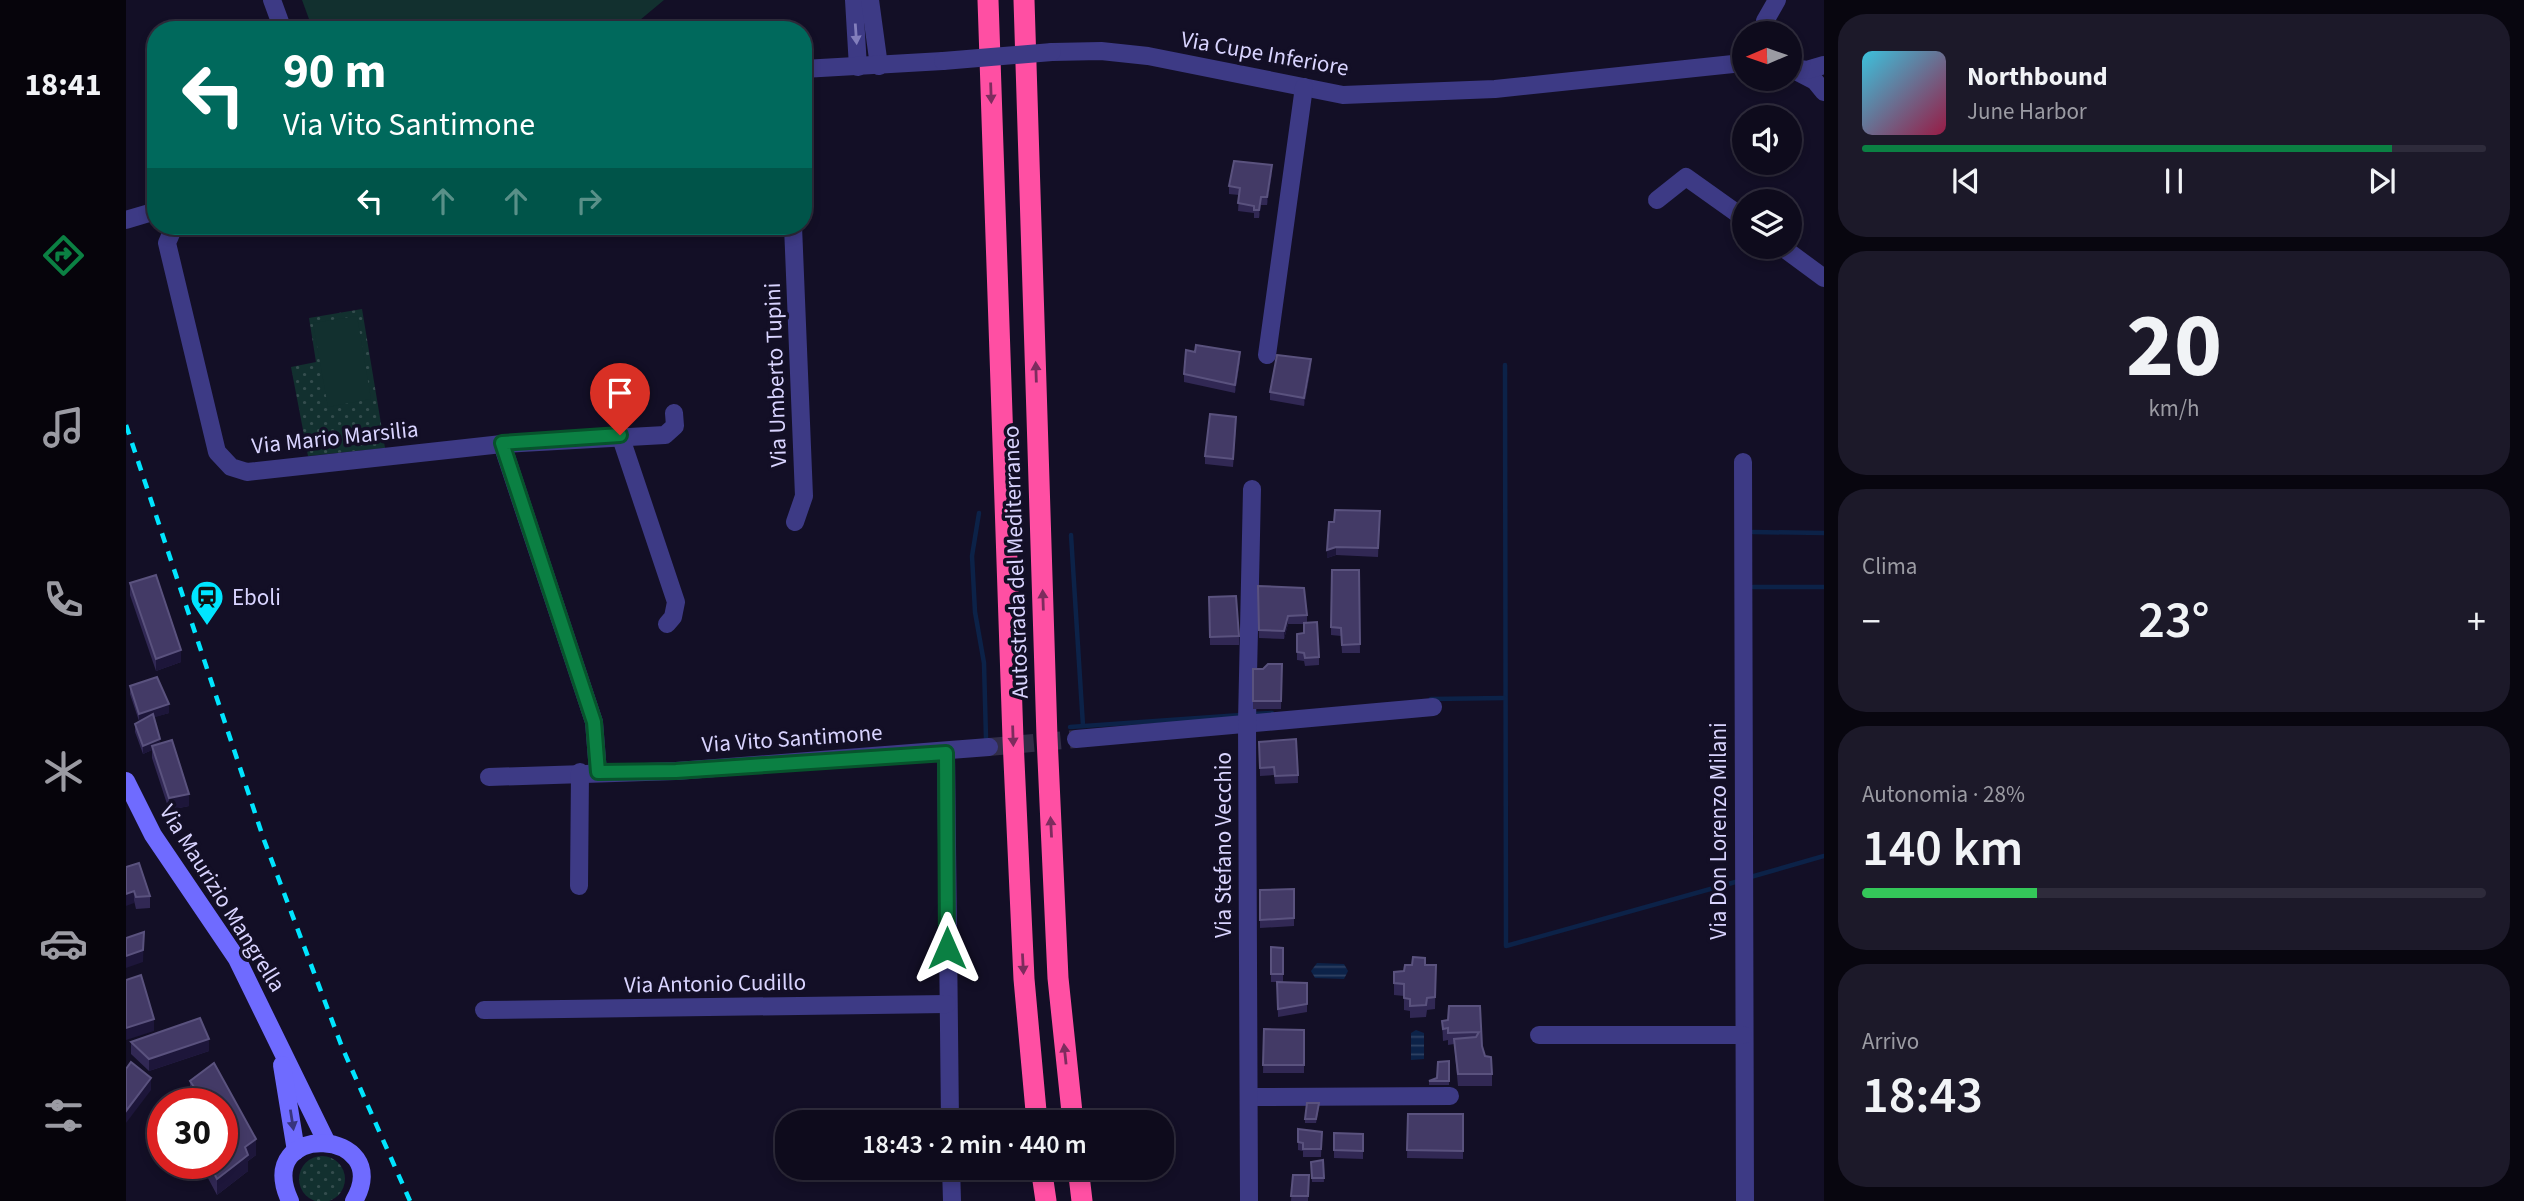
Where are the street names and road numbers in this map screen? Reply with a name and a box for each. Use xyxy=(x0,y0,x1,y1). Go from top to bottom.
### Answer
street label: Via Cupe Inferiore xyxy=(1179,23,1351,84)
street label: Via Umberto Tupini xyxy=(756,282,795,468)
street label: Via Mario Marsilia xyxy=(250,412,420,463)
street label: Autostrada del Mediterraneo xyxy=(994,425,1037,699)
street label: Via Vito Santimone xyxy=(701,716,884,761)
street label: Via Don Lorenzo Milani xyxy=(1702,722,1735,940)
street label: Via Stefano Vecchio xyxy=(1207,752,1240,938)
street label: Via Maurizio Mangrella xyxy=(151,798,294,998)
street label: Via Antonio Cudillo xyxy=(624,965,806,1002)

